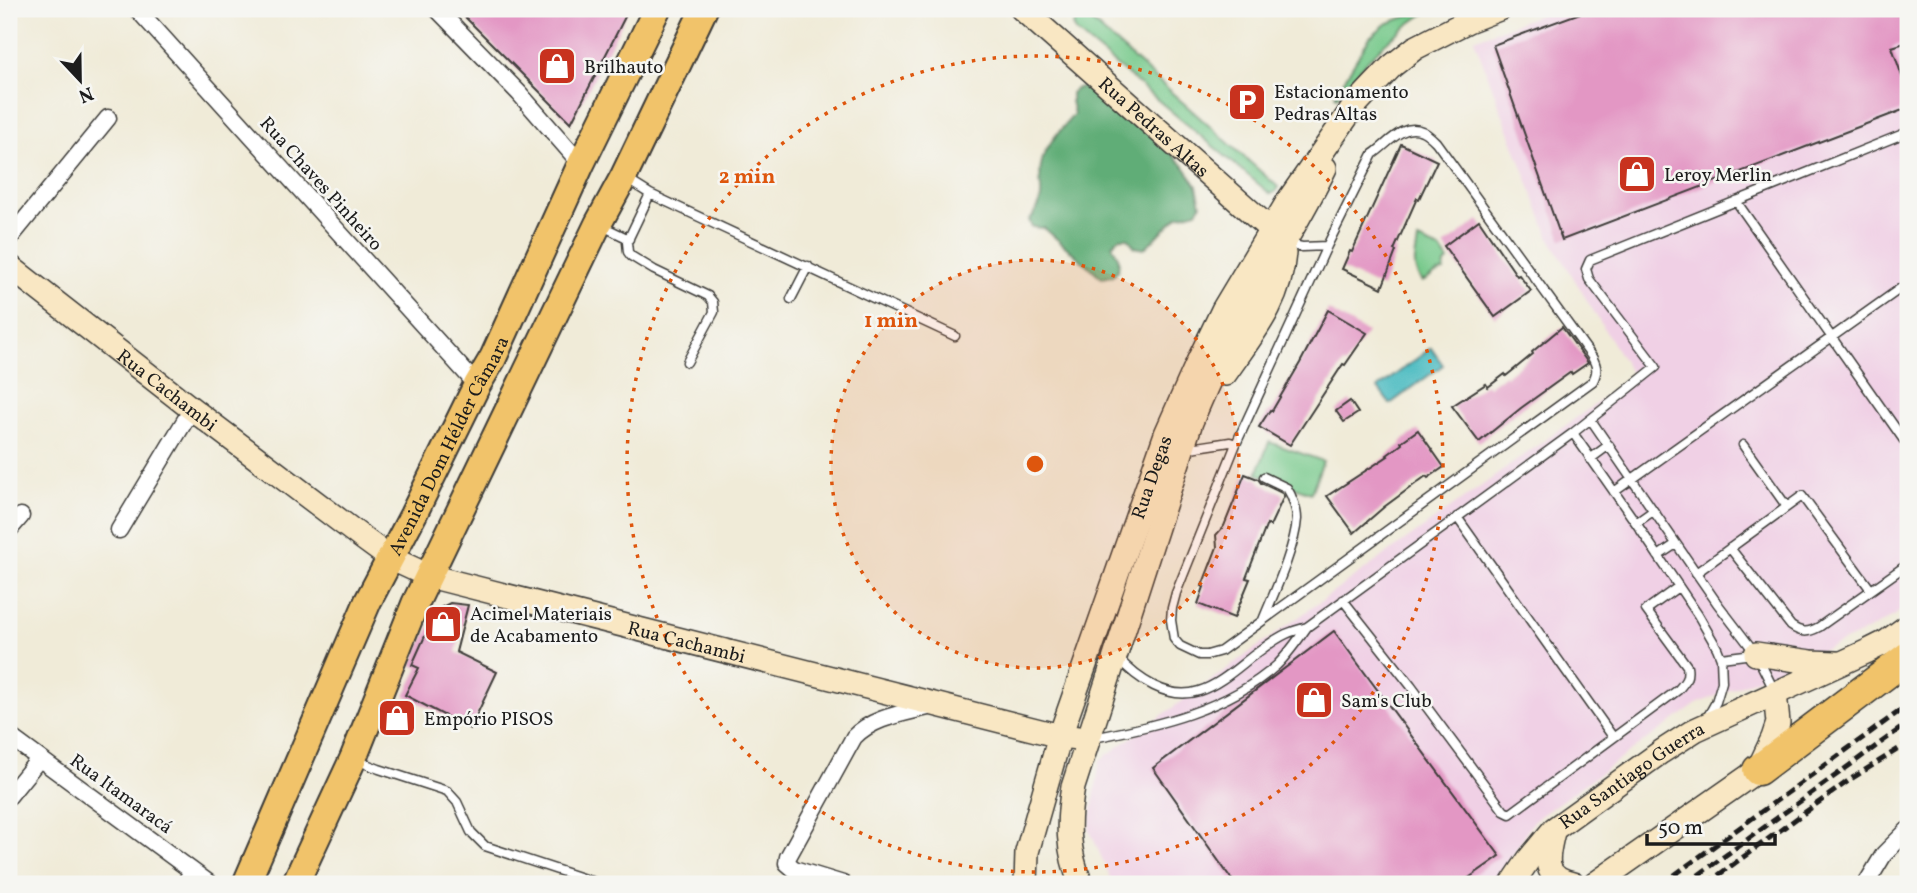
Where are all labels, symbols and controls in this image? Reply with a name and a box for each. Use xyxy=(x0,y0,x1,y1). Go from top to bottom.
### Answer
shop icon: Brilhauto xyxy=(536,45,578,87)
north arrow xyxy=(46,46,116,116)
place label: Brilhauto xyxy=(584,55,663,81)
street label: Rua Pedras Altas xyxy=(1092,72,1214,184)
text: N xyxy=(74,79,97,109)
place label: Estacionamento Pedras Altas xyxy=(1274,80,1409,128)
parking icon: Estacionamento Pedras Altas xyxy=(1226,81,1268,123)
street label: Rua Chaves Pinheiro xyxy=(253,112,388,257)
shop icon: Leroy Merlin xyxy=(1616,153,1658,195)
text: 2 min xyxy=(719,163,775,192)
place label: Leroy Merlin xyxy=(1664,163,1772,189)
text: 1 min xyxy=(864,307,918,336)
street label: Avenida Dom Hélder Câmara xyxy=(383,333,516,561)
street label: Rua Cachambi xyxy=(111,344,222,439)
street label: Rua Degas xyxy=(1126,432,1179,523)
centre of rings xyxy=(1023,452,1047,476)
place label: Acimel Materiais de Acabamento xyxy=(470,602,612,650)
shop icon: Acimel Materiais de Acabamento xyxy=(422,603,464,645)
street label: Rua Cachambi xyxy=(625,616,748,671)
shop icon: Sam's Club xyxy=(1293,679,1335,721)
place label: Sam's Club xyxy=(1341,689,1432,715)
shop icon: Empório PISOS xyxy=(376,697,418,739)
place label: Empório PISOS xyxy=(424,707,553,733)
street label: Rua Santiago Guerra xyxy=(1554,716,1709,836)
street label: Rua Itamaracá xyxy=(64,748,178,841)
scale bar xyxy=(1647,802,1775,846)
text: 50 m xyxy=(1658,814,1703,843)

